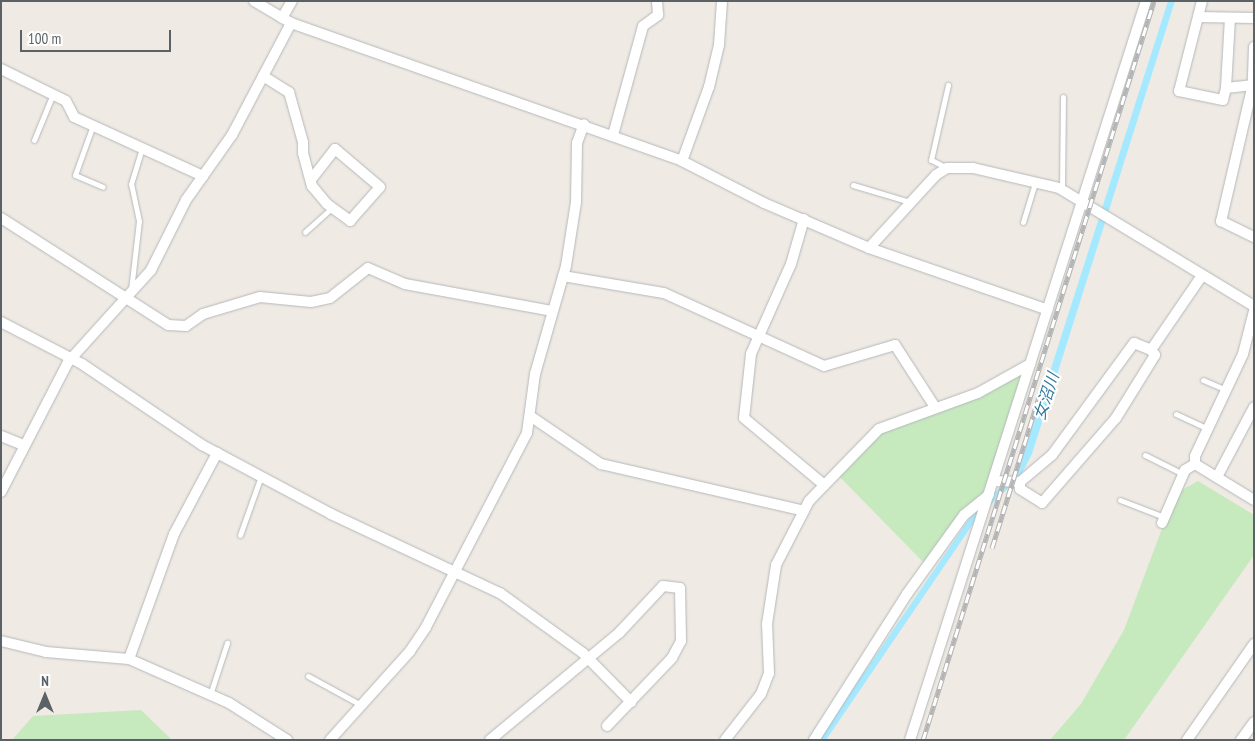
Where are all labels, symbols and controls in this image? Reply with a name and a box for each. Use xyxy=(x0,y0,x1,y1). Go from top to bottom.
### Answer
scale bar xyxy=(22,20,174,52)
text: 100 m xyxy=(28,29,61,48)
water label: 女沼川 xyxy=(1029,370,1063,422)
north arrow xyxy=(20,671,70,721)
text: N xyxy=(41,672,49,690)

